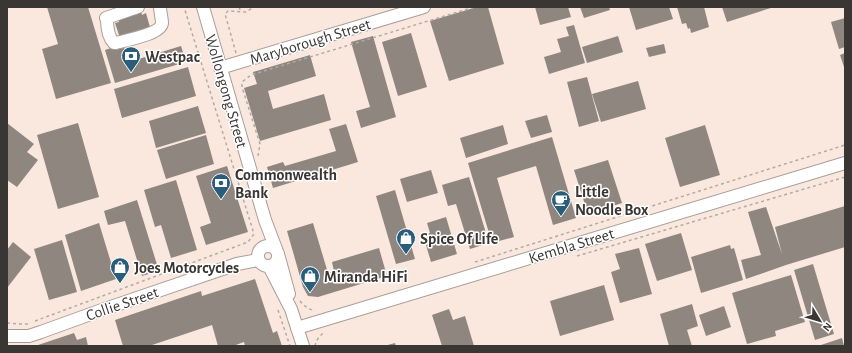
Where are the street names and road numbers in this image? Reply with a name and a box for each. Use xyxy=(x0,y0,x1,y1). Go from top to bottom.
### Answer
street label: Maryborough Street xyxy=(248,16,373,69)
street label: Wollongong Street xyxy=(202,33,250,150)
street label: Kembla Street xyxy=(527,225,616,267)
street label: Collie Street xyxy=(84,284,161,324)

